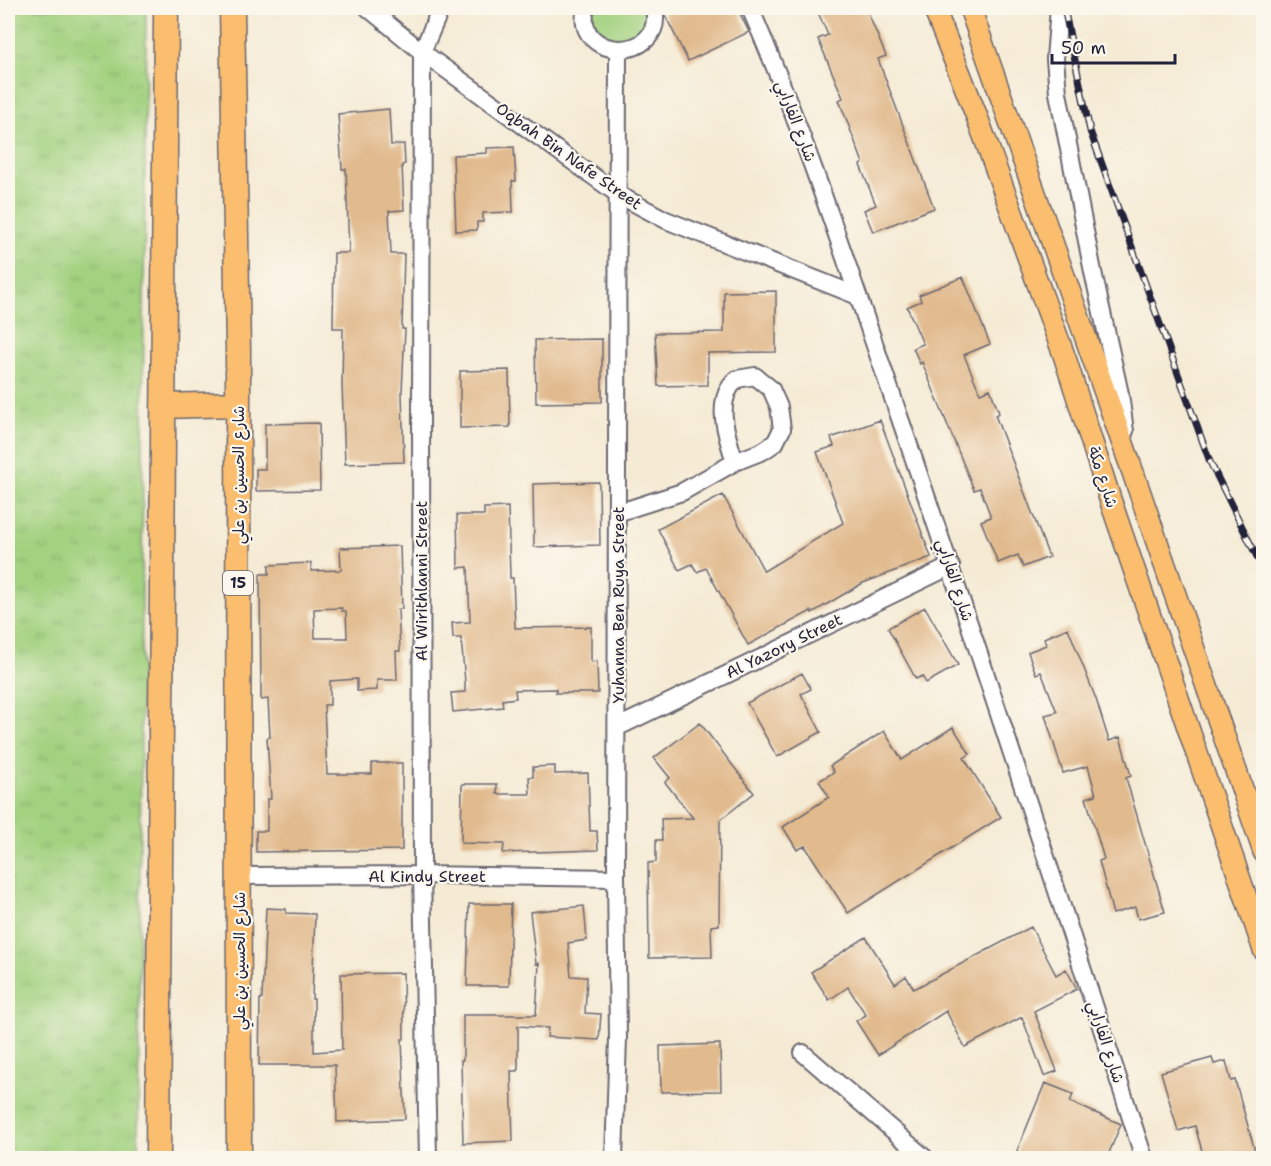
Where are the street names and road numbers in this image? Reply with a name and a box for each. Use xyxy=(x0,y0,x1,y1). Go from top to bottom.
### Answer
street label: شارع الفارابي xyxy=(767,77,821,166)
street label: Oqbah Bin Nafe Street xyxy=(492,98,646,214)
street label: شارع الحسين بن علي xyxy=(228,406,253,544)
street label: شارع مكة xyxy=(1082,443,1123,511)
street label: Al Wirithlanni Street xyxy=(411,501,432,661)
street label: Yuhanna Ben Ruya Street xyxy=(608,506,629,704)
street label: شارع الفارابي xyxy=(928,536,978,625)
road number: 15 xyxy=(223,571,253,595)
street label: Al Yazory Street xyxy=(722,609,846,683)
street label: Al Kindy Street xyxy=(368,866,486,887)
street label: شارع الحسين بن علي xyxy=(229,892,254,1030)
street label: شارع الفارابي xyxy=(1079,998,1129,1087)

